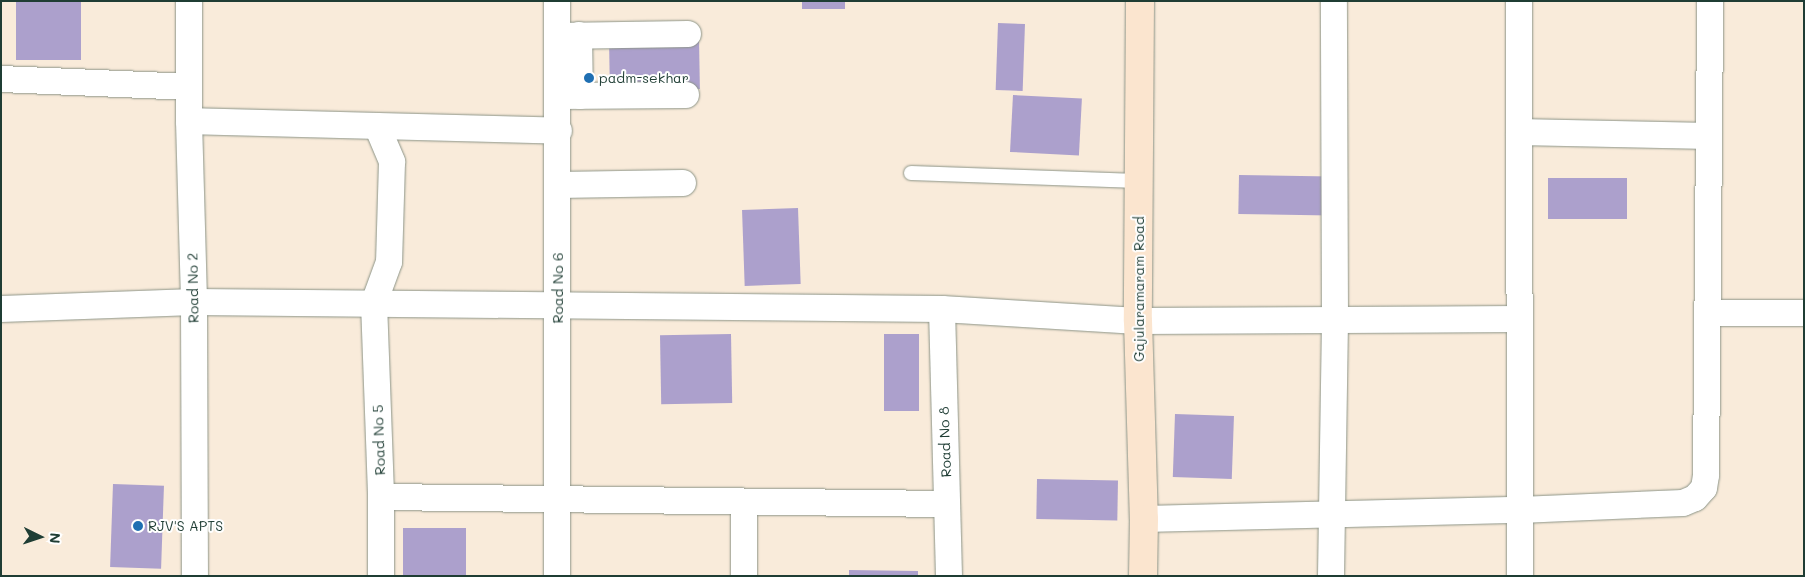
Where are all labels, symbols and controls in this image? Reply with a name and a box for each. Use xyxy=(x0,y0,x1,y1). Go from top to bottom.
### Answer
place label: padm-sekhar xyxy=(599,70,689,86)
marker: padm-sekhar xyxy=(583,72,595,84)
street label: Gajularamaram Road xyxy=(1131,216,1147,362)
street label: Road No 2 xyxy=(184,253,202,323)
street label: Road No 6 xyxy=(550,253,566,323)
street label: Road No 5 xyxy=(369,404,389,476)
street label: Road No 8 xyxy=(935,406,955,478)
north arrow xyxy=(15,512,65,562)
place label: RJV'S APTS xyxy=(148,518,223,534)
marker: RJV'S APTS xyxy=(132,520,144,532)
text: N xyxy=(46,532,65,544)

